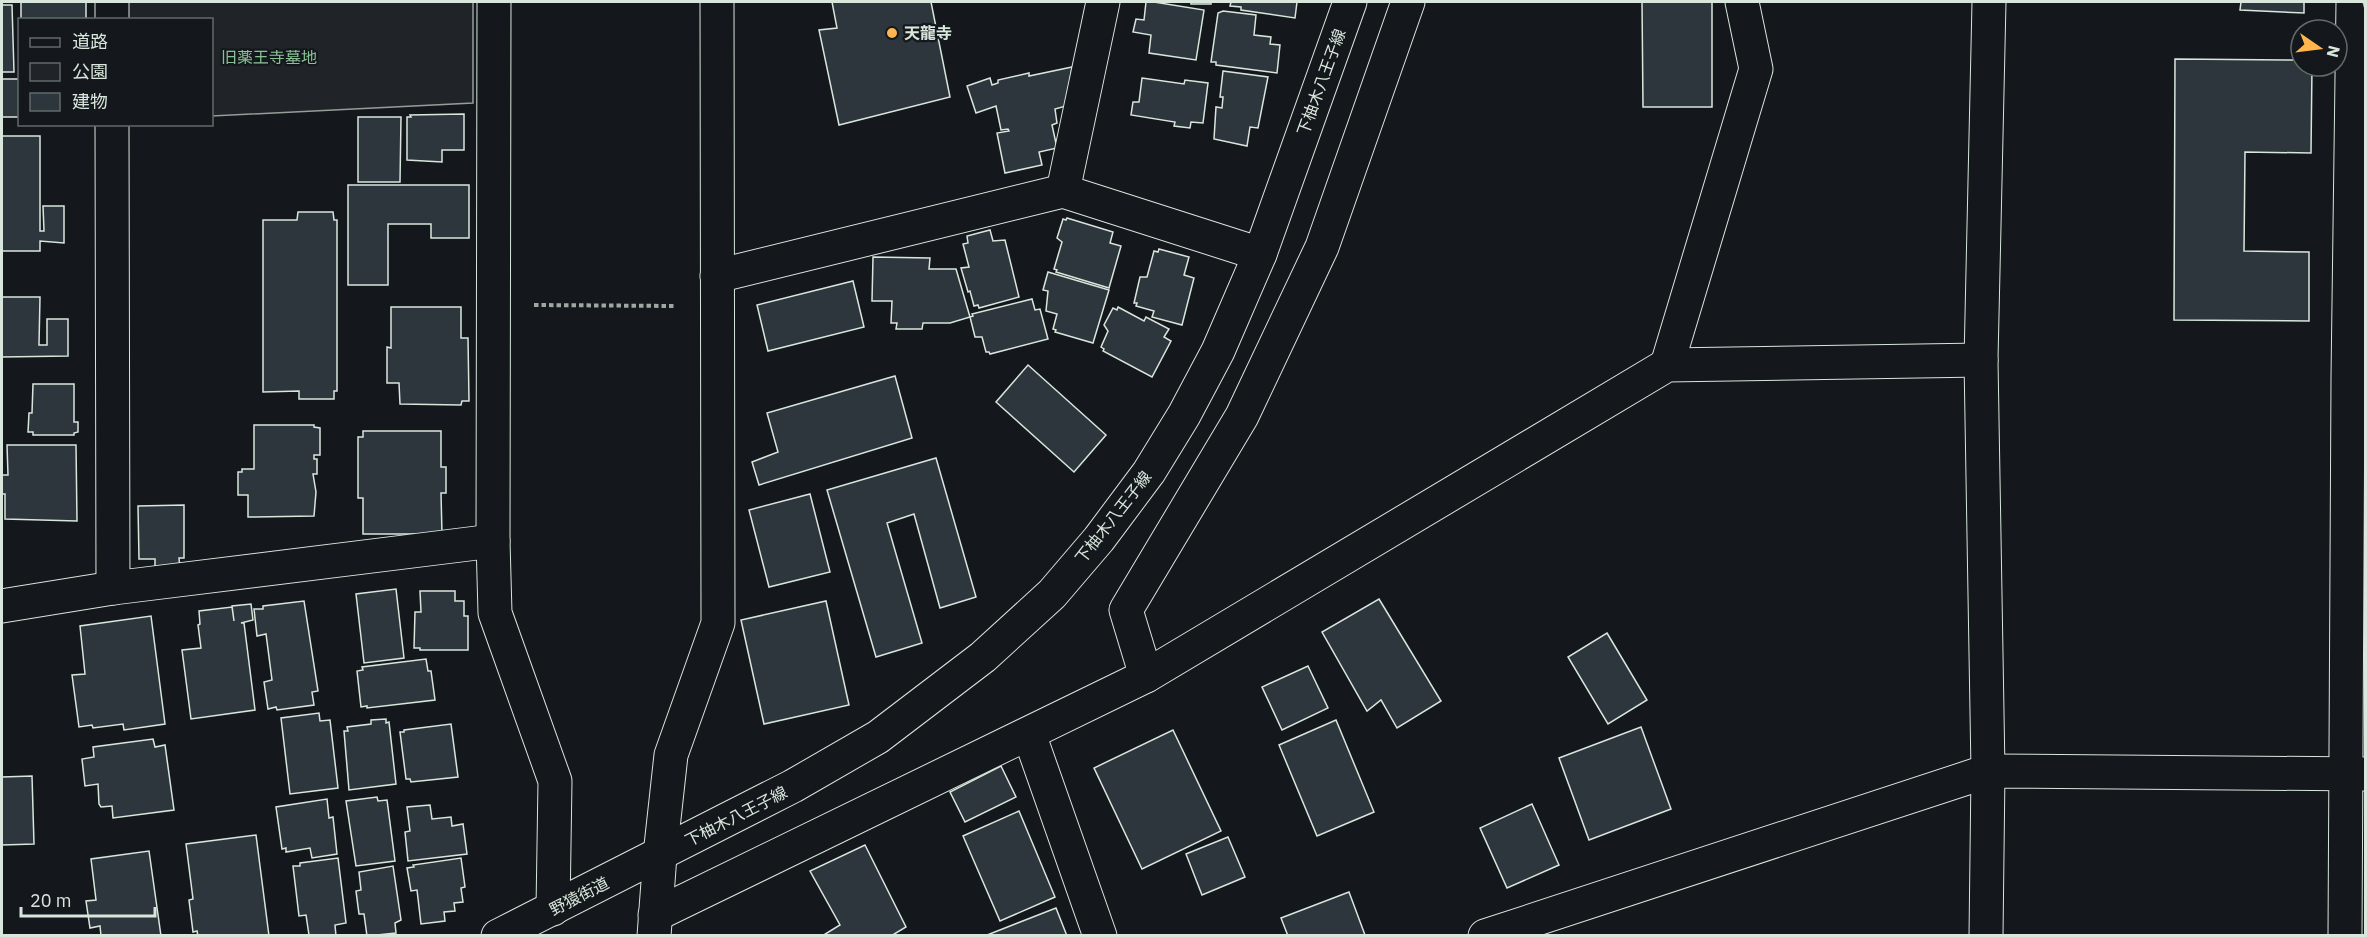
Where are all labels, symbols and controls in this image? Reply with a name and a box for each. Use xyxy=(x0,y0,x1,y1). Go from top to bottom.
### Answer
legend xyxy=(18,18,213,126)
north arrow xyxy=(2289,18,2349,78)
place label: 天龍寺 xyxy=(904,23,952,43)
marker: 天龍寺 xyxy=(885,26,899,40)
street label: 下柚木八王子線 xyxy=(1292,26,1350,138)
text: 道路 xyxy=(72,30,108,53)
text: N xyxy=(2322,44,2345,60)
park label: 旧薬王寺墓地 xyxy=(221,47,317,67)
text: 公園 xyxy=(72,60,108,83)
text: 建物 xyxy=(72,90,108,113)
street label: 下柚木八王子線 xyxy=(1071,467,1155,567)
street label: 下柚木八王子線 xyxy=(682,782,790,850)
street label: 野猿街道 xyxy=(546,873,612,919)
scale bar xyxy=(21,880,154,918)
text: 20 m xyxy=(30,889,72,912)

